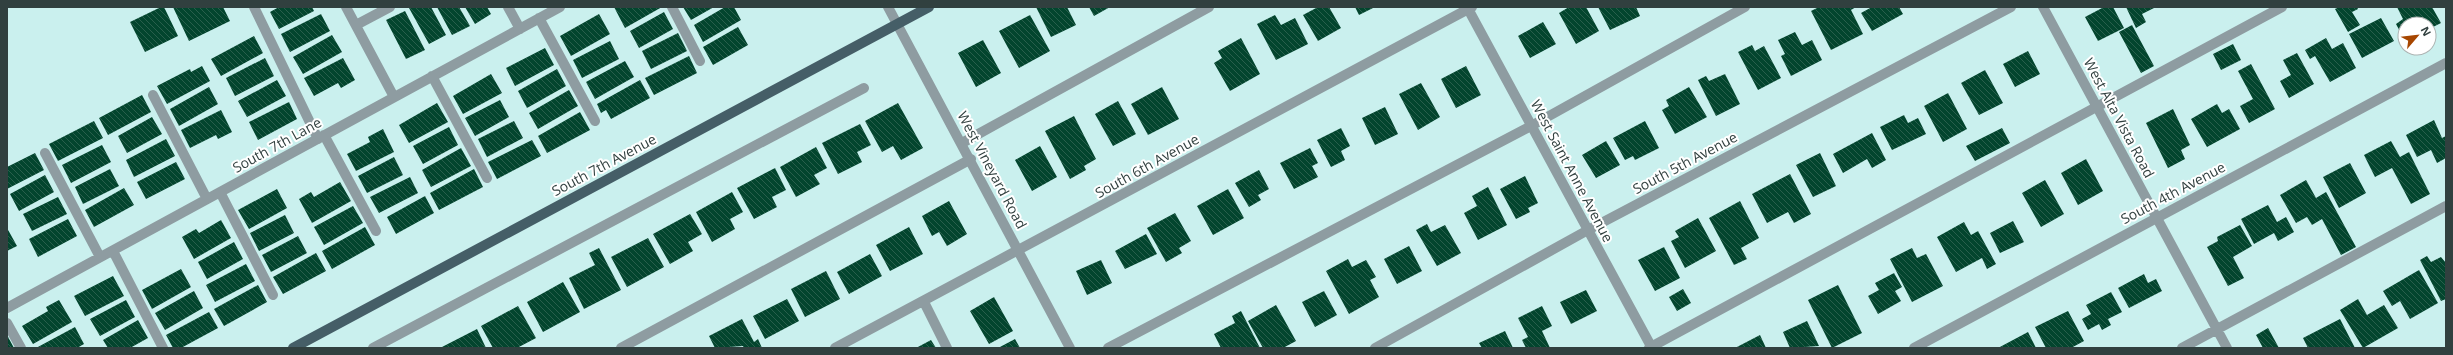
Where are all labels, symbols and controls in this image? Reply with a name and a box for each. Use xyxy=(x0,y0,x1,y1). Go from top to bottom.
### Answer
north arrow xyxy=(2397,16,2437,56)
text: N xyxy=(2418,24,2435,39)
street label: West Alta Vista Road xyxy=(2080,54,2159,181)
street label: West Saint Anne Avenue xyxy=(1527,96,1618,245)
street label: West Vineyard Road xyxy=(953,108,1031,232)
street label: South 7th Lane xyxy=(229,112,325,177)
street label: South 5th Avenue xyxy=(1629,127,1740,198)
street label: South 7th Avenue xyxy=(548,129,659,200)
street label: South 6th Avenue xyxy=(1091,129,1202,202)
street label: South 4th Avenue xyxy=(2117,157,2228,228)

